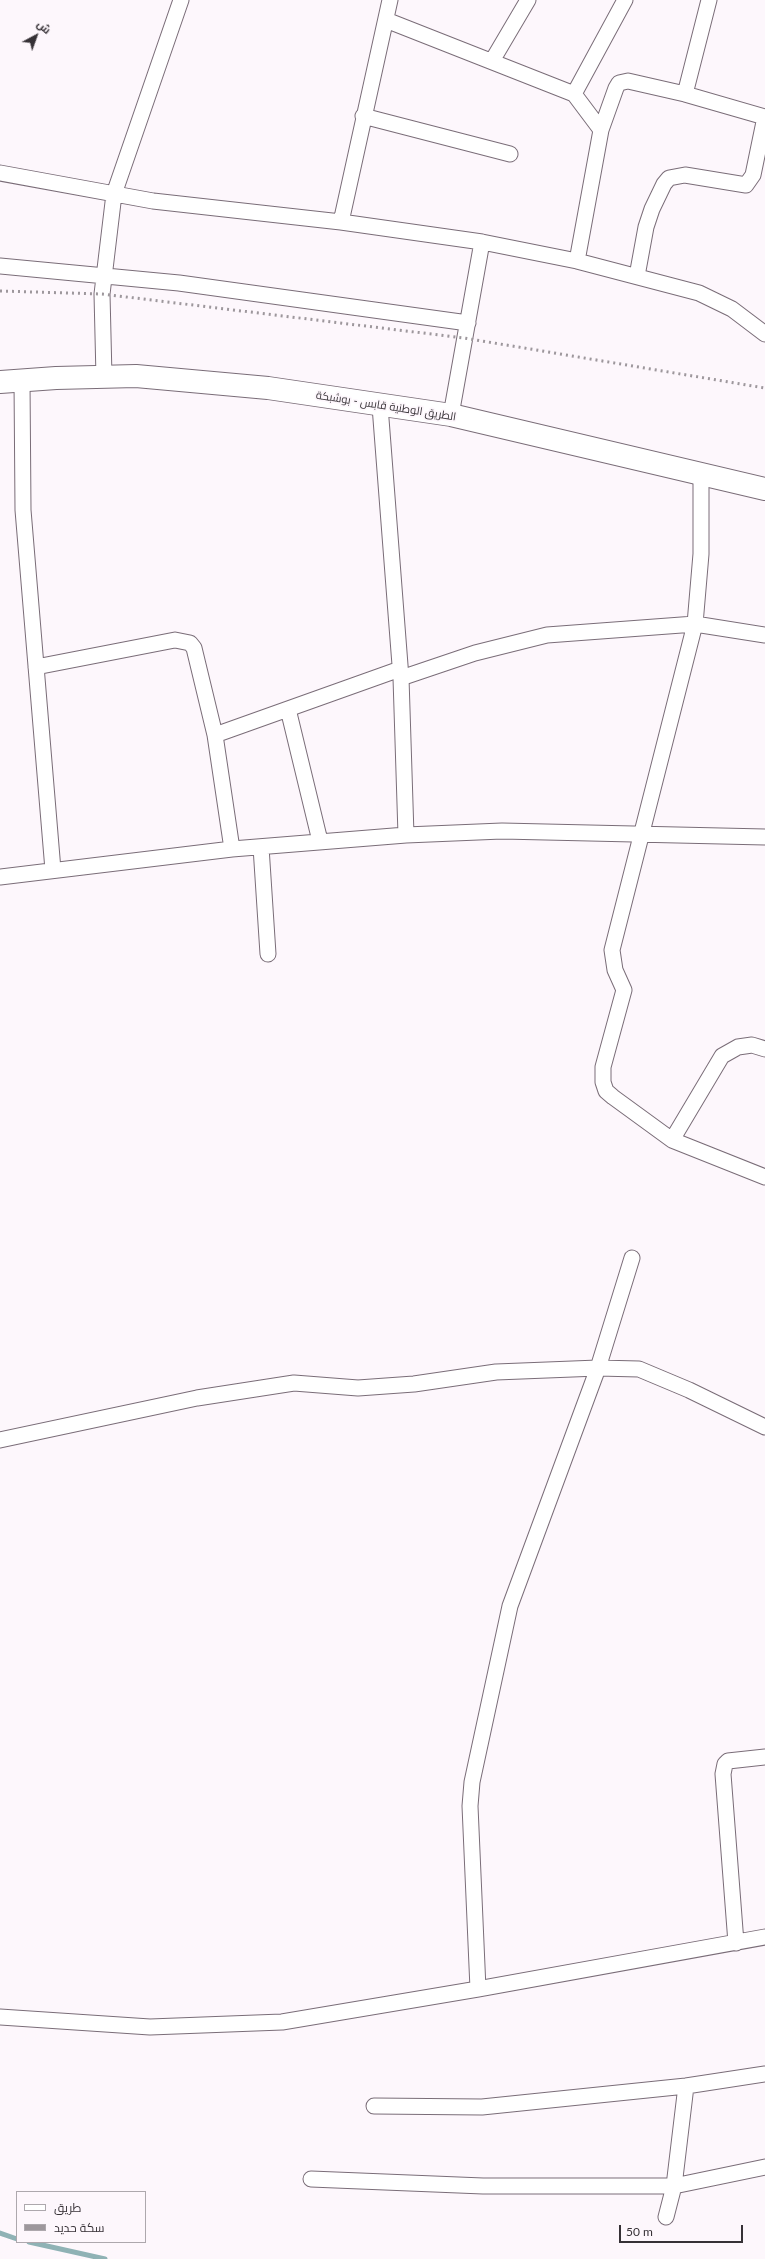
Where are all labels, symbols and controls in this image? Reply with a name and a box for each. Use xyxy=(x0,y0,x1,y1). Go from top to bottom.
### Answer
north arrow xyxy=(16,16,56,56)
text: ش xyxy=(35,17,54,36)
street label: الطريق الوطنية قابس - بوشبكة xyxy=(315,388,457,424)
legend xyxy=(16,2191,146,2243)
text: طريق xyxy=(54,2200,81,2215)
scale bar xyxy=(621,2217,745,2243)
text: سكة حديد xyxy=(54,2220,105,2235)
text: 50 m xyxy=(626,2224,653,2239)

